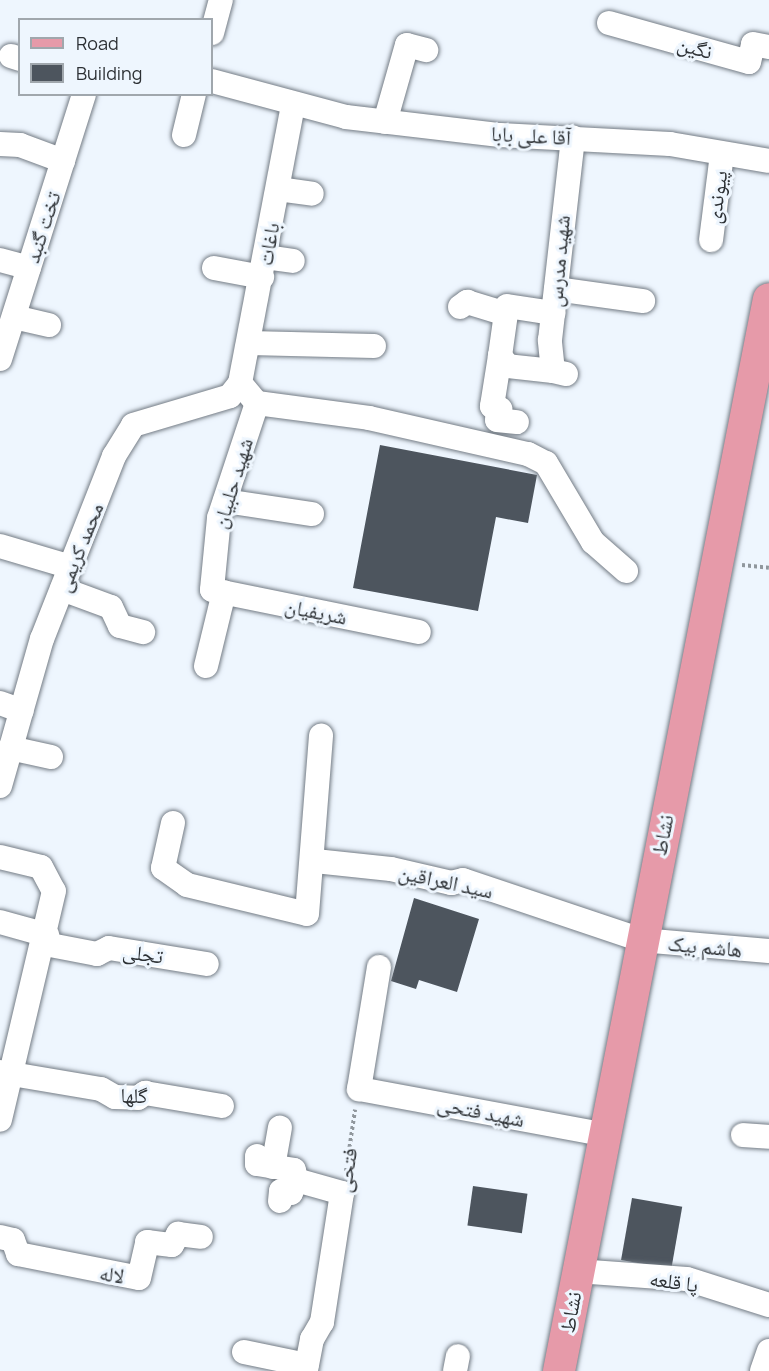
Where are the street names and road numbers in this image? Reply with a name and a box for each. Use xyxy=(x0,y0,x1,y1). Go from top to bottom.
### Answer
street label: نگین xyxy=(675,30,715,64)
street label: آقا علی بابا xyxy=(490,120,572,150)
street label: پیوندی xyxy=(700,169,732,225)
street label: تخت گنبد xyxy=(19,188,65,266)
street label: شهید مدرس xyxy=(541,214,575,308)
street label: باغات xyxy=(252,221,284,267)
street label: شهید حلبیان xyxy=(206,435,258,531)
street label: محمد کریمی xyxy=(50,499,108,595)
street label: شریفیان xyxy=(283,593,349,629)
street label: نشاط xyxy=(646,812,678,858)
street label: سید العراقین xyxy=(397,859,495,903)
street label: هاشم بیک xyxy=(667,930,743,962)
street label: تجلی xyxy=(121,938,165,968)
street label: گلها xyxy=(120,1082,148,1108)
street label: شهید فتحی xyxy=(435,1090,527,1132)
street label: فتحی xyxy=(330,1146,362,1194)
street label: لاله xyxy=(98,1260,126,1288)
street label: پا قلعه xyxy=(648,1265,700,1297)
street label: نشاط xyxy=(554,1290,586,1334)

